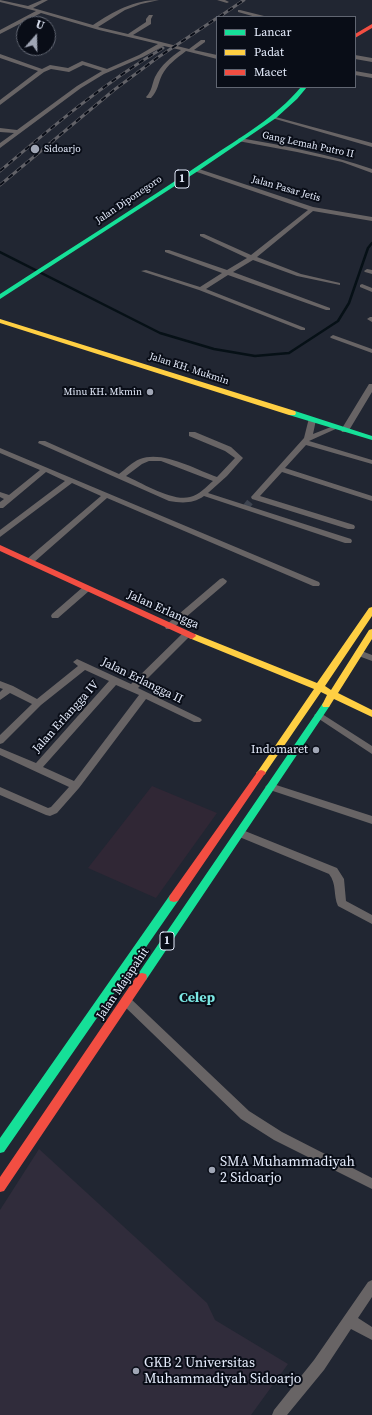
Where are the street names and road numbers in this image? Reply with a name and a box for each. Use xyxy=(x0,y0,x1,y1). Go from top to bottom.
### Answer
street label: Gang Lemah Putro II xyxy=(261,129,355,161)
road number: 1 xyxy=(175,170,189,188)
street label: Jalan Diponegoro xyxy=(94,173,164,227)
street label: Jalan Pasar Jetis xyxy=(250,173,322,205)
street label: Jalan KH. Mukmin xyxy=(148,350,230,388)
street label: Jalan Erlangga xyxy=(125,588,201,632)
street label: Jalan Erlangga II xyxy=(99,655,185,707)
street label: Jalan Erlangga IV xyxy=(30,678,102,756)
road number: 1 xyxy=(160,932,174,950)
street label: Jalan Majapahit xyxy=(94,945,152,1023)

